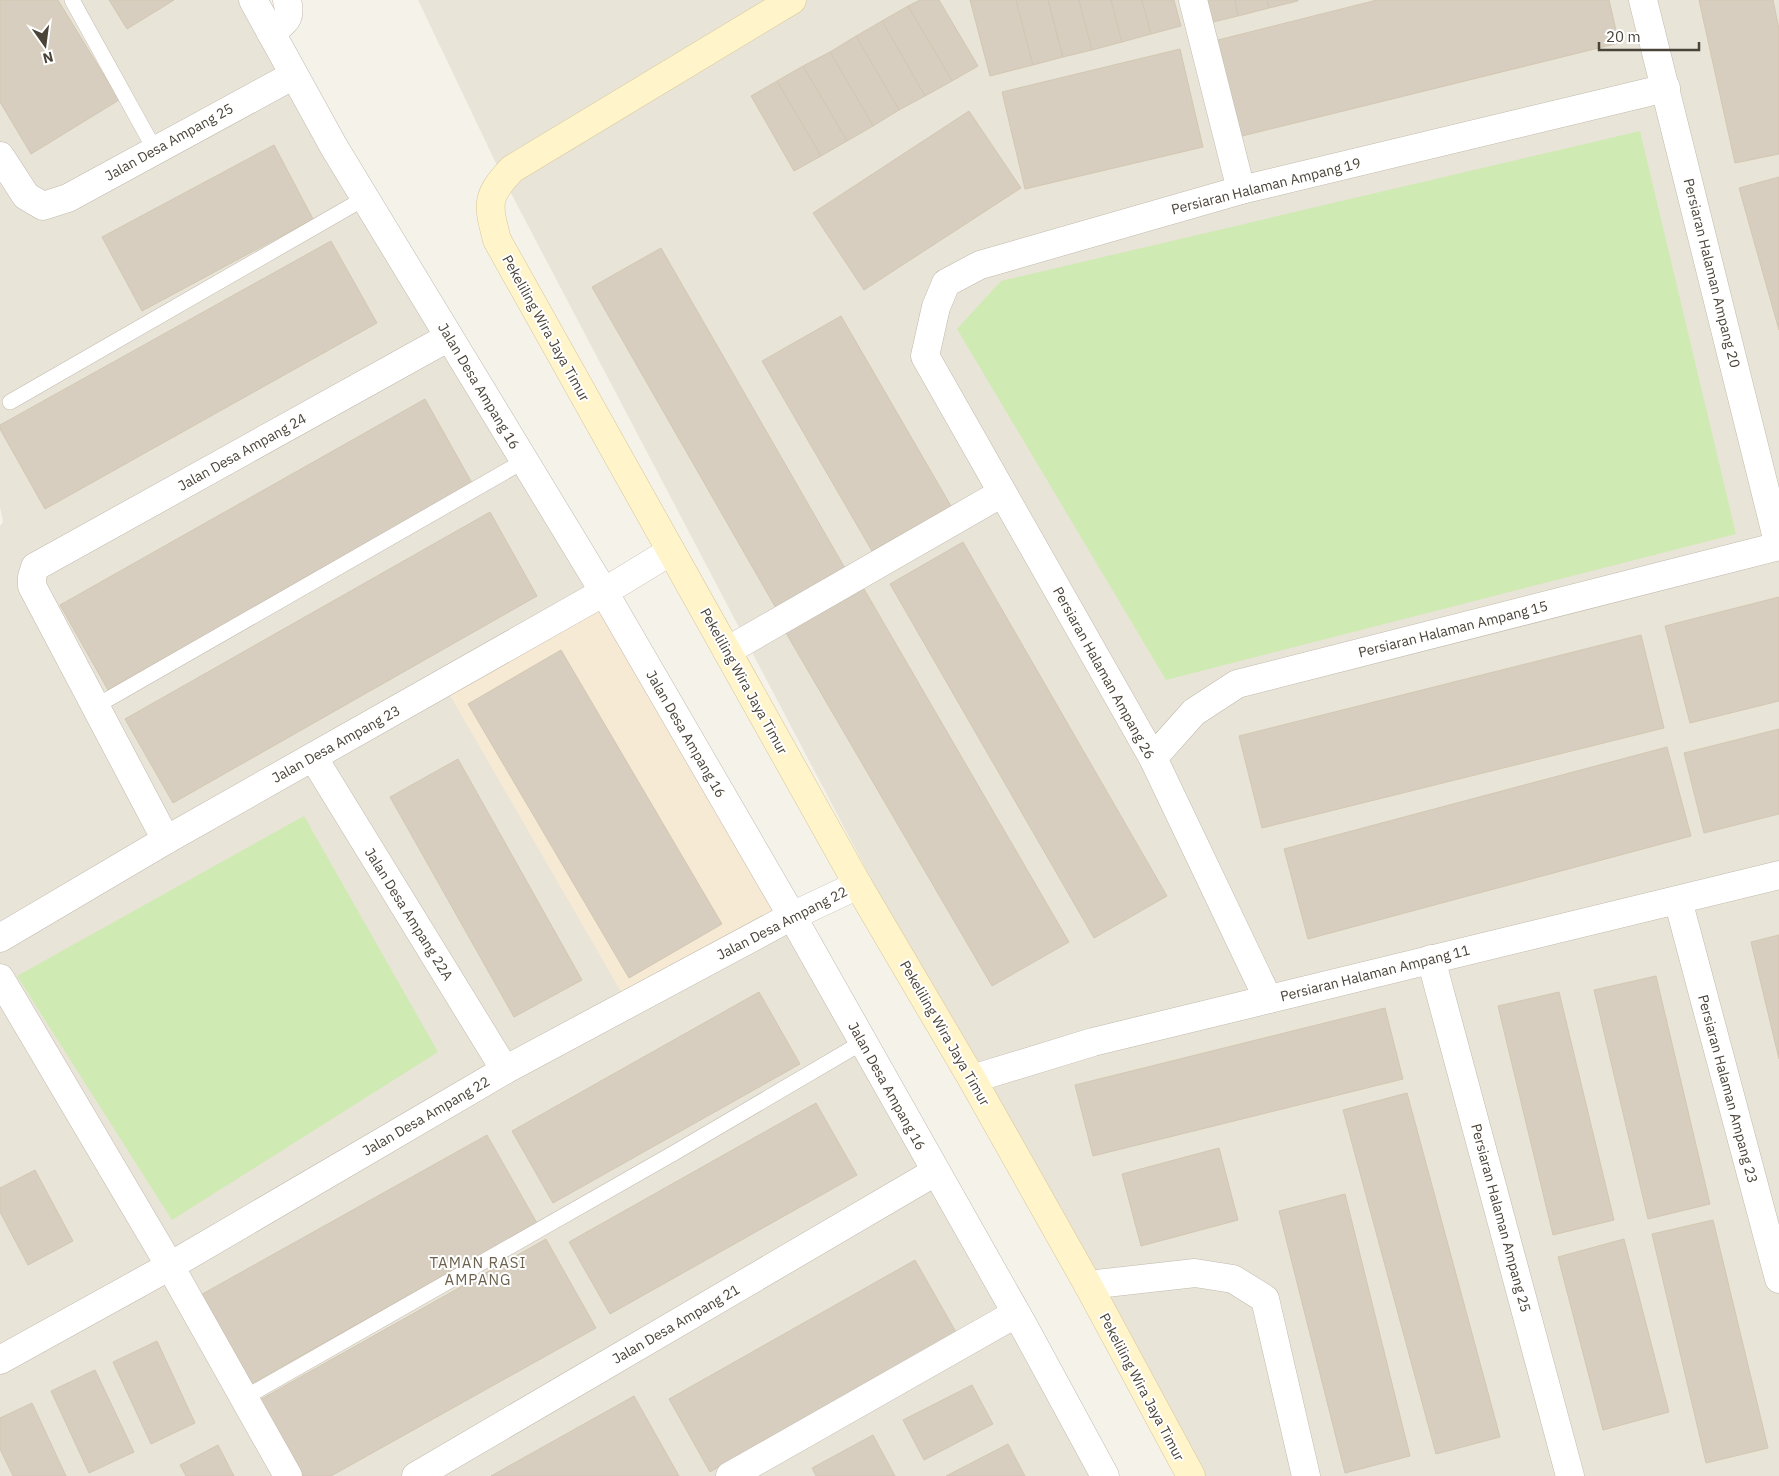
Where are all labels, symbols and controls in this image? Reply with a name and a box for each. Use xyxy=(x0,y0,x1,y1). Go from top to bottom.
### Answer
north arrow xyxy=(20,20,70,70)
scale bar xyxy=(1599,20,1699,52)
text: 20 m xyxy=(1606,27,1641,46)
text: N xyxy=(41,48,55,68)
street label: Jalan Desa Ampang 25 xyxy=(102,99,236,185)
street label: Persiaran Halaman Ampang 19 xyxy=(1169,154,1363,218)
street label: Persiaran Halaman Ampang 20 xyxy=(1680,176,1744,370)
street label: Pekeliling Wira Jaya Timur xyxy=(498,252,594,404)
street label: Jalan Desa Ampang 16 xyxy=(434,320,524,452)
street label: Jalan Desa Ampang 24 xyxy=(175,409,309,495)
street label: Persiaran Halaman Ampang 26 xyxy=(1049,584,1159,762)
street label: Persiaran Halaman Ampang 15 xyxy=(1356,597,1550,661)
street label: Pekeliling Wira Jaya Timur xyxy=(696,605,792,757)
street label: Jalan Desa Ampang 16 xyxy=(642,667,730,801)
street label: Jalan Desa Ampang 23 xyxy=(269,701,403,787)
street label: Jalan Desa Ampang 22A xyxy=(361,844,457,984)
street label: Jalan Desa Ampang 22 xyxy=(714,882,850,964)
street label: Persiaran Halaman Ampang 11 xyxy=(1278,941,1472,1005)
street label: Pekeliling Wira Jaya Timur xyxy=(896,957,994,1109)
street label: Persiaran Halaman Ampang 23 xyxy=(1694,993,1762,1185)
street label: Jalan Desa Ampang 16 xyxy=(844,1019,930,1153)
street label: Jalan Desa Ampang 22 xyxy=(359,1072,493,1160)
street label: Persiaran Halaman Ampang 25 xyxy=(1467,1122,1535,1314)
district label: TAMAN RASI AMPANG xyxy=(429,1253,527,1289)
street label: Jalan Desa Ampang 21 xyxy=(609,1280,743,1368)
street label: Pekeliling Wira Jaya Timur xyxy=(1095,1310,1189,1464)

